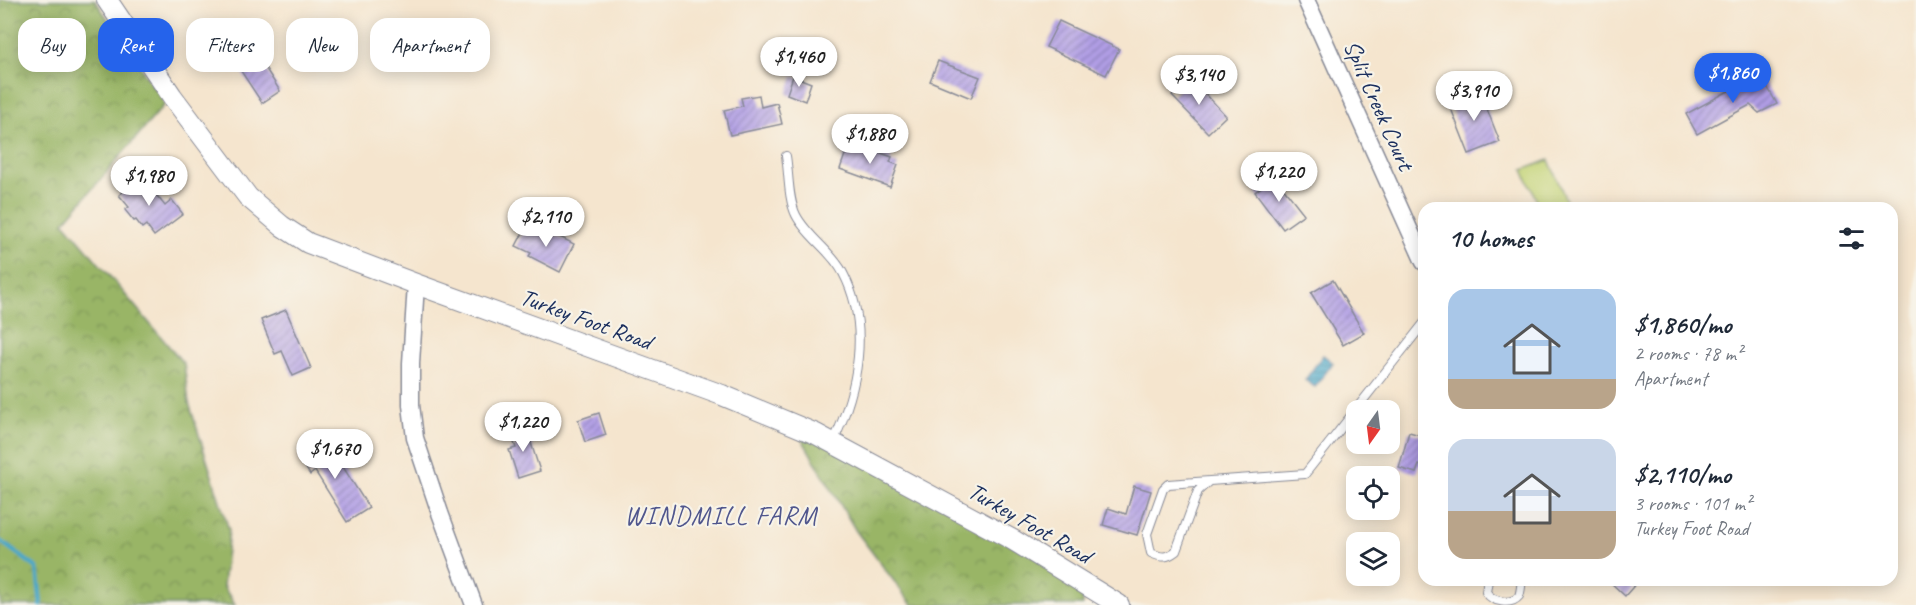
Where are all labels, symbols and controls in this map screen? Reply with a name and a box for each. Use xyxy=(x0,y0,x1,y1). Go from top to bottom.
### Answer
chip: Buy xyxy=(18,18,86,72)
chip: Rent xyxy=(98,18,174,72)
chip: Filters xyxy=(186,18,274,72)
chip: New xyxy=(286,18,358,72)
chip: Apartment xyxy=(370,18,490,72)
street label: Split Creek Court xyxy=(1337,35,1422,176)
pin: $1,460 xyxy=(750,37,848,88)
text: $1,460 xyxy=(774,44,824,69)
pin: $1,860 xyxy=(1684,53,1782,104)
pin: $3,140 xyxy=(1150,55,1248,106)
text: $1,860 xyxy=(1708,60,1758,85)
text: $3,140 xyxy=(1175,62,1223,87)
pin: $3,910 xyxy=(1425,71,1523,122)
text: $3,910 xyxy=(1450,78,1498,103)
pin: $1,880 xyxy=(821,114,919,165)
text: $1,880 xyxy=(846,121,894,146)
pin: $1,220 xyxy=(1230,152,1328,203)
pin: $1,980 xyxy=(100,156,198,207)
text: $1,220 xyxy=(1255,159,1303,184)
text: $1,980 xyxy=(125,163,173,188)
pin: $2,110 xyxy=(497,197,595,248)
text: $2,110 xyxy=(522,204,570,229)
text: 10 homes xyxy=(1448,222,1533,255)
icon: filters xyxy=(1835,222,1868,255)
street label: Turkey Foot Road xyxy=(516,281,659,358)
text: $1,860/mo xyxy=(1634,308,1732,341)
icon: home xyxy=(1496,313,1568,385)
text: 2 rooms · 78 m² xyxy=(1634,341,1742,366)
text: Apartment xyxy=(1634,366,1707,391)
north arrow xyxy=(1346,400,1400,454)
map controls xyxy=(1346,400,1400,586)
pin: $1,220 xyxy=(474,402,572,453)
text: $1,220 xyxy=(499,409,547,434)
pin: $1,670 xyxy=(286,429,384,480)
text: $1,670 xyxy=(310,436,360,461)
text: $2,110/mo xyxy=(1634,458,1731,491)
icon: home xyxy=(1496,463,1568,535)
button: locate xyxy=(1346,466,1400,520)
street label: Turkey Foot Road xyxy=(963,476,1100,572)
text: 3 rooms · 101 m² xyxy=(1634,491,1751,516)
district label: WINDMILL FARM xyxy=(624,499,818,532)
text: Turkey Foot Road xyxy=(1634,516,1749,541)
button: layers xyxy=(1346,532,1400,586)

